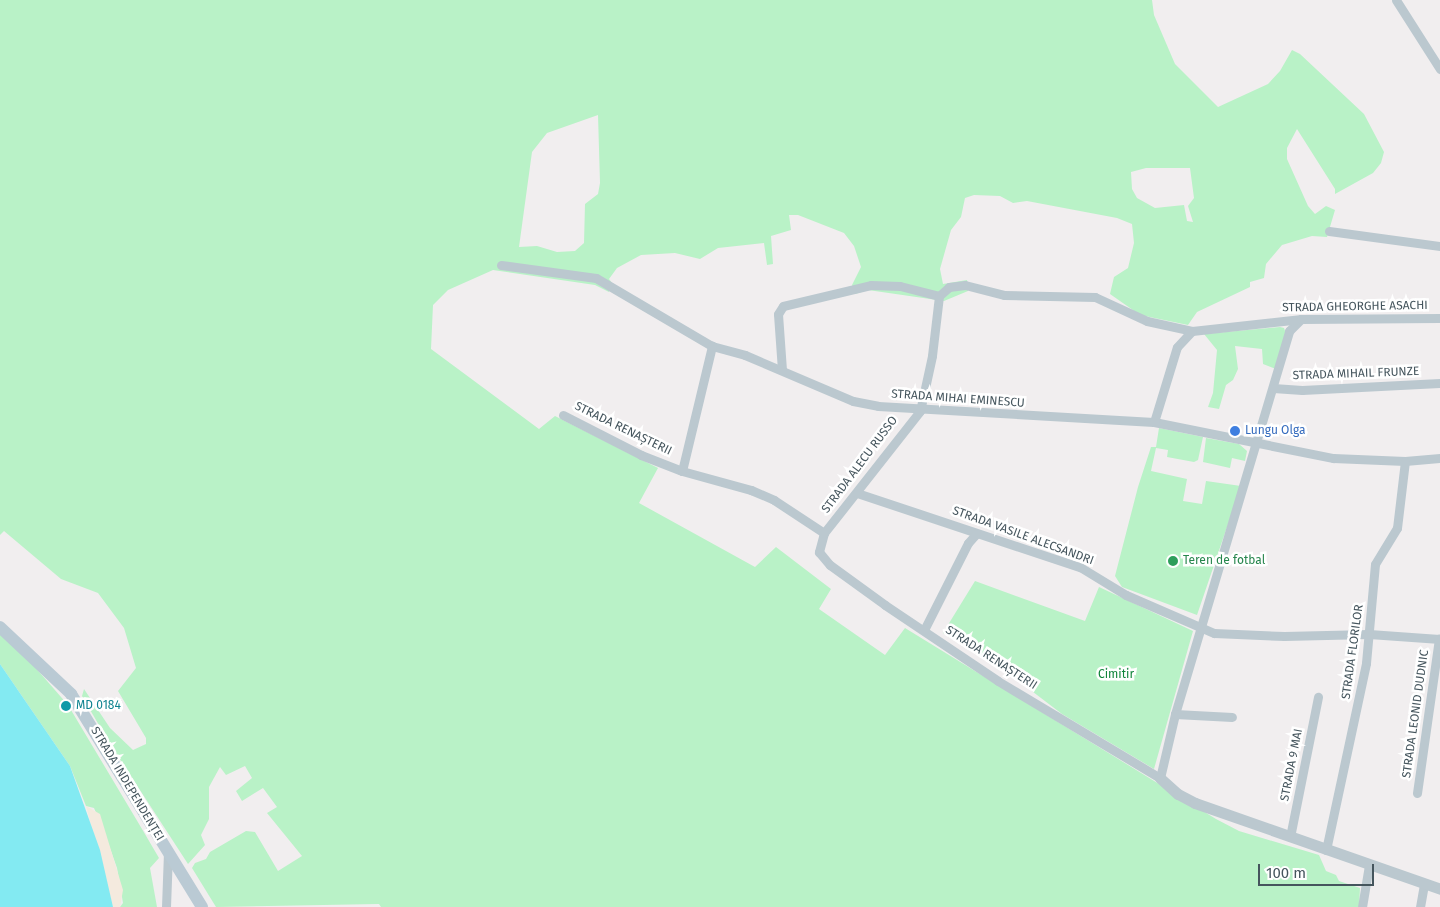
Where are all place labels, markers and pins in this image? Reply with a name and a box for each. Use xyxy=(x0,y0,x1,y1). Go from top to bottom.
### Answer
place label: Lungu Olga xyxy=(1245,424,1305,438)
marker: Lungu Olga xyxy=(1229,425,1241,437)
place label: Teren de fotbal xyxy=(1183,554,1265,568)
marker: Teren de fotbal xyxy=(1167,555,1179,567)
place label: MD 0184 xyxy=(76,699,121,713)
marker: MD 0184 xyxy=(60,700,72,712)

